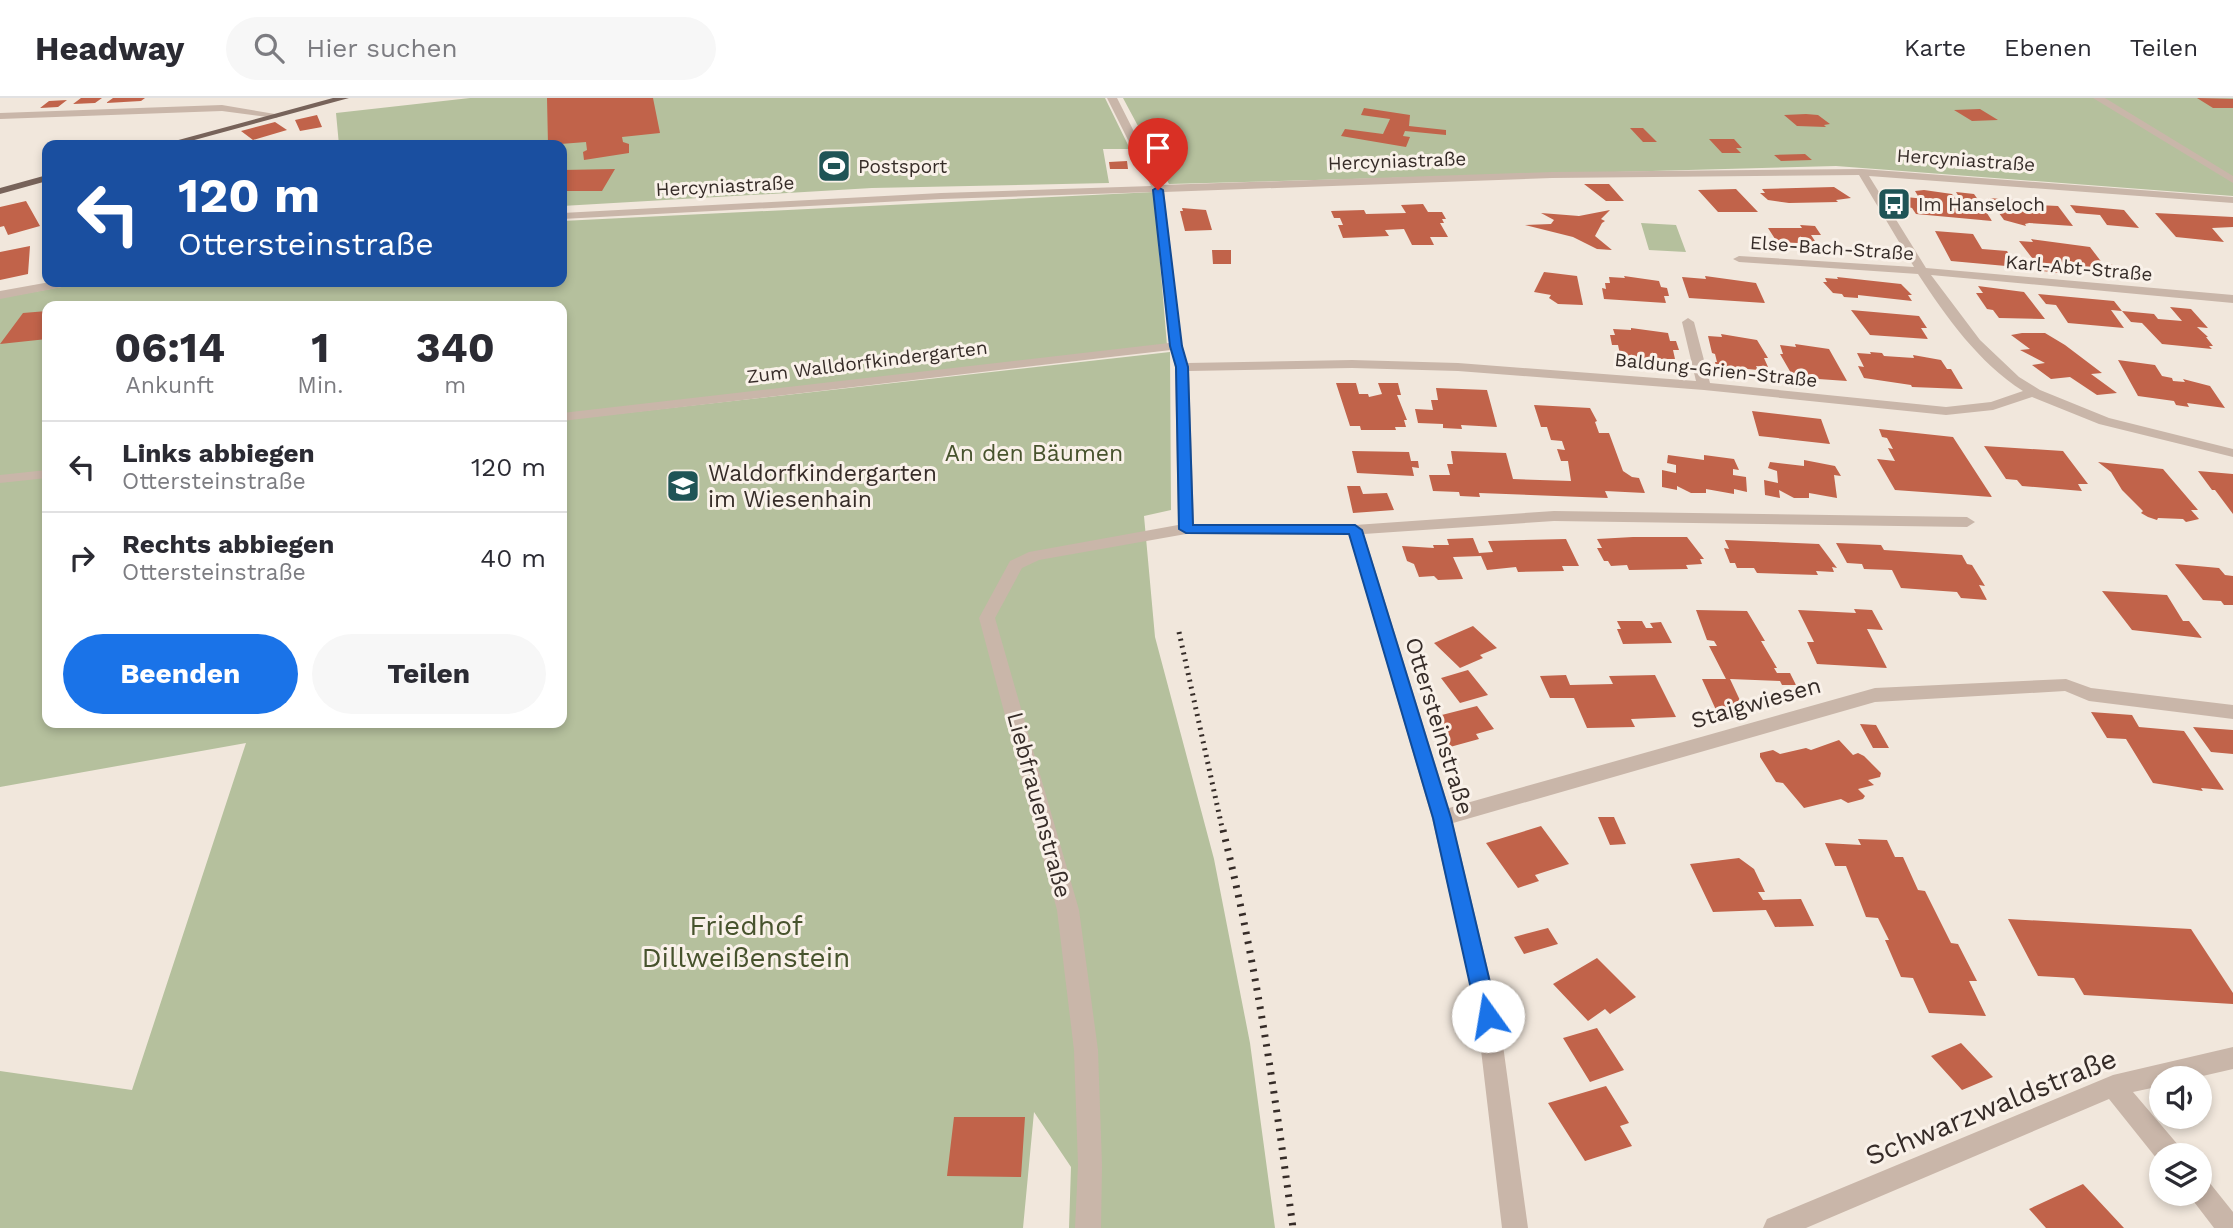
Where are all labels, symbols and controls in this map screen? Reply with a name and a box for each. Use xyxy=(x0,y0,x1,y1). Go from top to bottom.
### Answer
search box xyxy=(226,17,716,80)
text: Headway xyxy=(35,29,184,68)
icon: search xyxy=(250,29,288,67)
text: Hier suchen xyxy=(306,33,458,63)
text: Karte xyxy=(1904,34,1966,62)
text: Ebenen xyxy=(2004,34,2092,62)
text: Teilen xyxy=(2130,34,2198,62)
pin xyxy=(1128,118,1188,190)
icon: arrive xyxy=(1139,129,1177,167)
street label: Hercyniastraße xyxy=(1896,144,2036,176)
sports icon: Postsport xyxy=(815,147,853,185)
street label: Hercyniastraße xyxy=(1327,147,1467,175)
place label: Postsport xyxy=(858,155,947,178)
text: 120 m xyxy=(178,166,320,224)
icon: left xyxy=(63,168,154,259)
street label: Hercyniastraße xyxy=(655,171,795,201)
bus stop icon: Im Hanseloch xyxy=(1875,185,1913,223)
place label: Im Hanseloch xyxy=(1918,193,2045,216)
text: Ottersteinstraße xyxy=(178,225,434,263)
street label: Else-Bach-Straße xyxy=(1749,231,1915,265)
street label: Karl-Abt-Straße xyxy=(2005,250,2153,286)
text: 06:14 xyxy=(114,323,225,372)
text: 1 xyxy=(311,323,329,372)
text: 340 xyxy=(416,323,495,372)
street label: Zum Walldorfkindergarten xyxy=(745,336,989,388)
street label: Baldung-Grien-Straße xyxy=(1613,348,1819,392)
text: Ankunft xyxy=(126,372,214,399)
text: Min. xyxy=(297,372,343,399)
text: m xyxy=(444,372,466,399)
text: Links abbiegen xyxy=(122,438,315,468)
park label: An den Bäumen xyxy=(945,440,1123,467)
icon: left xyxy=(63,448,101,486)
text: 120 m xyxy=(471,452,546,482)
place label: Waldorfkindergarten im Wiesenhain xyxy=(708,460,937,513)
school or university icon: Waldorfkindergarten im Wiesenhain xyxy=(664,467,702,505)
text: Ottersteinstraße xyxy=(122,468,306,495)
text: Rechts abbiegen xyxy=(122,529,334,559)
icon: right xyxy=(63,539,101,577)
text: 40 m xyxy=(480,543,546,573)
text: Ottersteinstraße xyxy=(122,559,306,586)
button: Beenden xyxy=(63,634,298,714)
button: Teilen xyxy=(312,634,546,714)
street label: Ottersteinstraße xyxy=(1399,634,1479,818)
street label: Staigwiesen xyxy=(1688,672,1824,734)
street label: Liebfrauenstraße xyxy=(1001,709,1077,901)
park label: Friedhof Dillweißenstein xyxy=(642,909,850,974)
position arrow xyxy=(1451,979,1525,1053)
street label: Schwarzwaldstraße xyxy=(1861,1042,2121,1172)
map controls xyxy=(2149,1066,2212,1206)
button: sound xyxy=(2149,1066,2212,1129)
button: layers xyxy=(2149,1143,2212,1206)

